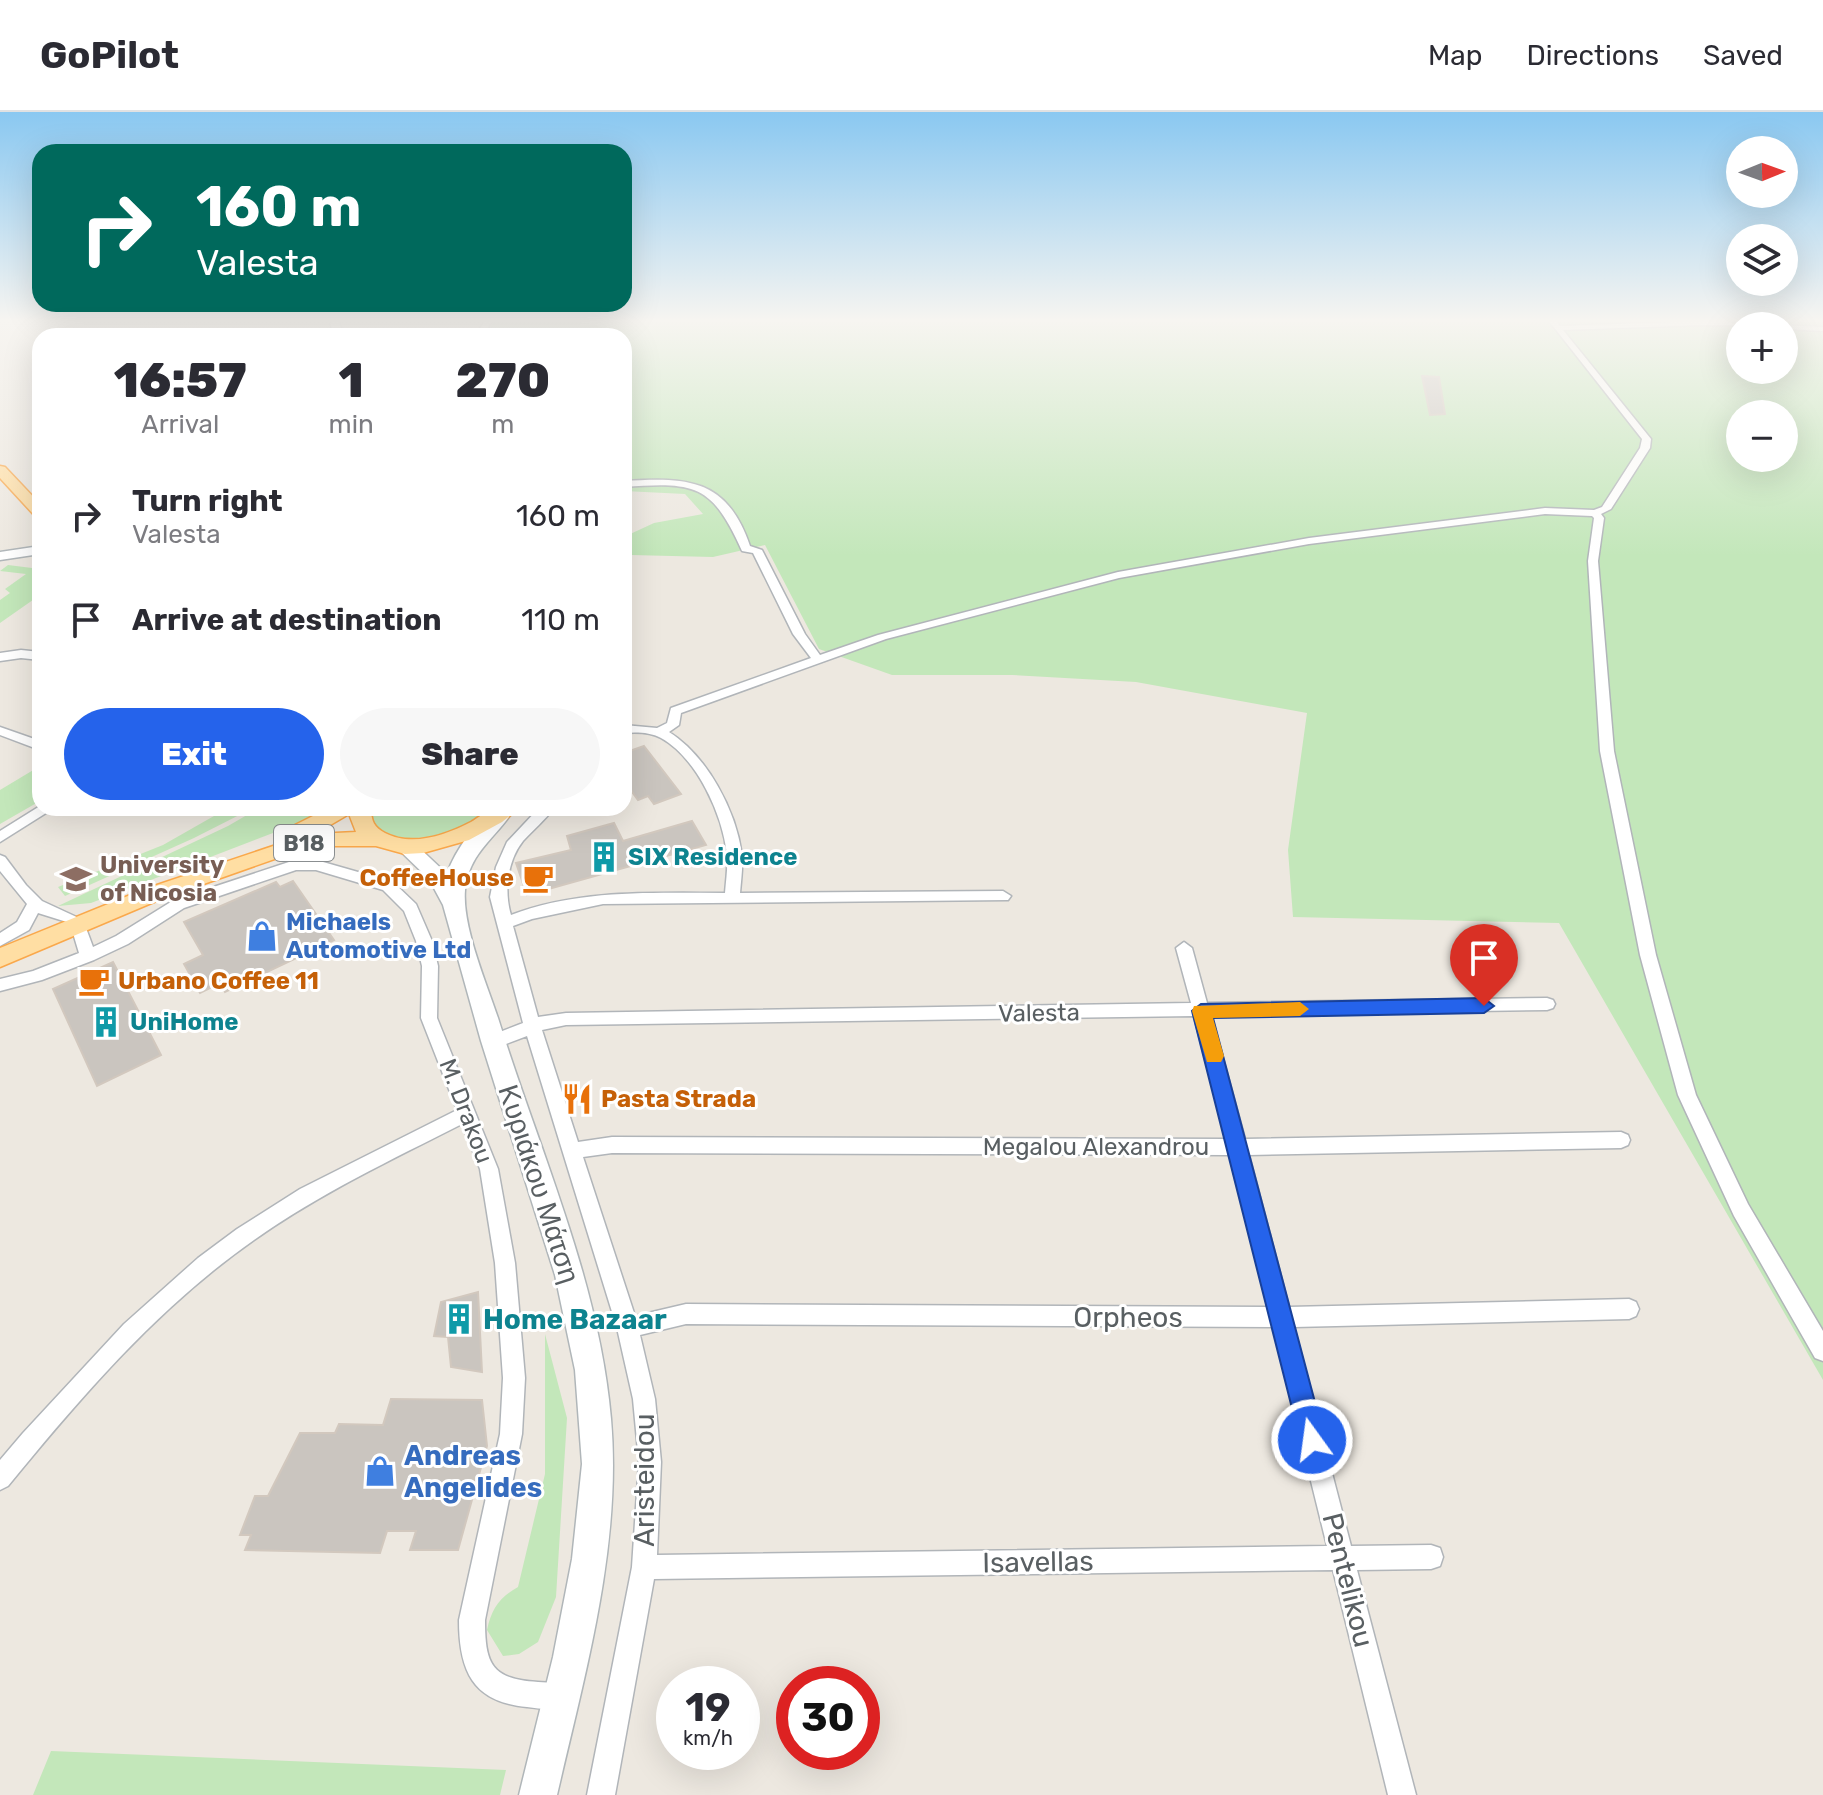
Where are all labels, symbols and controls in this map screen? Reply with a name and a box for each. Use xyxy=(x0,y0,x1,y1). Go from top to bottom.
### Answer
text: GoPilot xyxy=(40,32,179,78)
text: Map xyxy=(1428,39,1482,72)
text: Directions xyxy=(1526,39,1659,72)
text: Saved xyxy=(1703,39,1783,72)
north arrow xyxy=(1726,136,1798,208)
map controls xyxy=(1726,136,1798,472)
text: 160 m xyxy=(196,174,362,240)
icon: right xyxy=(64,176,168,280)
button: layers xyxy=(1726,224,1798,296)
text: Valesta xyxy=(196,241,319,284)
button: + xyxy=(1726,312,1798,384)
text: 16:57 xyxy=(114,352,247,409)
text: 1 xyxy=(338,352,364,409)
text: 270 xyxy=(455,352,550,409)
button: − xyxy=(1726,400,1798,472)
text: Arrival xyxy=(141,409,219,440)
text: min xyxy=(329,409,374,440)
text: m xyxy=(491,409,514,440)
text: Turn right xyxy=(132,483,283,519)
icon: right xyxy=(64,494,108,538)
text: 160 m xyxy=(516,498,600,534)
text: Valesta xyxy=(132,519,221,550)
icon: arrive xyxy=(64,598,108,642)
text: Arrive at destination xyxy=(132,602,442,638)
text: 110 m xyxy=(521,602,600,638)
button: Exit xyxy=(64,708,324,800)
button: Share xyxy=(340,708,600,800)
road number: B18 xyxy=(274,825,334,861)
building icon: SIX Residence xyxy=(587,840,621,874)
place label: SIX Residence xyxy=(628,843,797,871)
place label: University of Nicosia xyxy=(100,851,224,907)
cafe icon: CoffeeHouse xyxy=(521,861,555,895)
school or university icon: University of Nicosia xyxy=(59,862,93,896)
place label: CoffeeHouse xyxy=(359,864,514,892)
place label: Michaels Automotive Ltd xyxy=(286,908,471,964)
shop icon: Michaels Automotive Ltd xyxy=(245,919,279,953)
pin xyxy=(1450,924,1518,1006)
icon: arrive xyxy=(1462,936,1506,980)
cafe icon: Urbano Coffee 11 xyxy=(77,964,111,998)
place label: Urbano Coffee 11 xyxy=(118,967,319,995)
street label: Valesta xyxy=(998,998,1080,1028)
building icon: UniHome xyxy=(89,1005,123,1039)
place label: UniHome xyxy=(130,1008,238,1036)
street label: M. Drakou xyxy=(433,1055,499,1167)
street label: Κυριάκου Μάτση xyxy=(491,1081,587,1287)
restaurant icon: Pasta Strada xyxy=(560,1082,594,1116)
place label: Pasta Strada xyxy=(601,1085,756,1113)
street label: Megalou Alexandrou xyxy=(983,1133,1209,1161)
street label: Orpheos xyxy=(1073,1301,1183,1334)
building icon: Home Bazaar xyxy=(442,1302,476,1336)
place label: Home Bazaar xyxy=(483,1303,667,1336)
position arrow xyxy=(1270,1398,1354,1482)
street label: Aristeidou xyxy=(628,1413,661,1547)
place label: Andreas Angelides xyxy=(404,1439,542,1504)
shop icon: Andreas Angelides xyxy=(363,1454,397,1488)
street label: Pentelikou xyxy=(1315,1509,1381,1651)
street label: Isavellas xyxy=(982,1545,1094,1579)
speed limit sign: 30 xyxy=(776,1666,880,1770)
text: 19 xyxy=(685,1684,731,1731)
text: km/h xyxy=(683,1726,733,1750)

